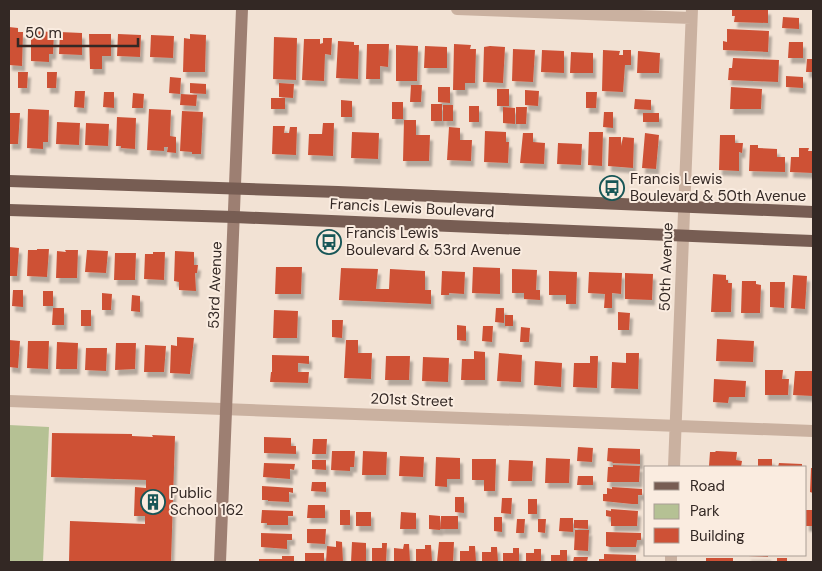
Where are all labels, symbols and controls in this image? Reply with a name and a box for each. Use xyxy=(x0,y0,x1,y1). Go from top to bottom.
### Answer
scale bar xyxy=(18,15,138,47)
text: 50 m xyxy=(25,23,62,43)
place label: Francis Lewis Boulevard & 50th Avenue xyxy=(630,169,806,206)
bus stop icon: Francis Lewis Boulevard & 50th Avenue xyxy=(599,175,625,201)
street label: Francis Lewis Boulevard xyxy=(329,194,495,222)
street label: 50th Avenue xyxy=(654,222,678,312)
place label: Francis Lewis Boulevard & 53rd Avenue xyxy=(346,223,521,260)
bus stop icon: Francis Lewis Boulevard & 53rd Avenue xyxy=(316,229,342,255)
street label: 53rd Avenue xyxy=(203,241,227,329)
street label: 201st Street xyxy=(370,389,454,411)
legend xyxy=(644,466,807,556)
text: Road xyxy=(690,476,725,496)
place label: Public School 162 xyxy=(170,483,243,520)
building icon: Public School 162 xyxy=(140,489,166,515)
text: Park xyxy=(690,501,720,521)
text: Building xyxy=(690,526,745,546)

